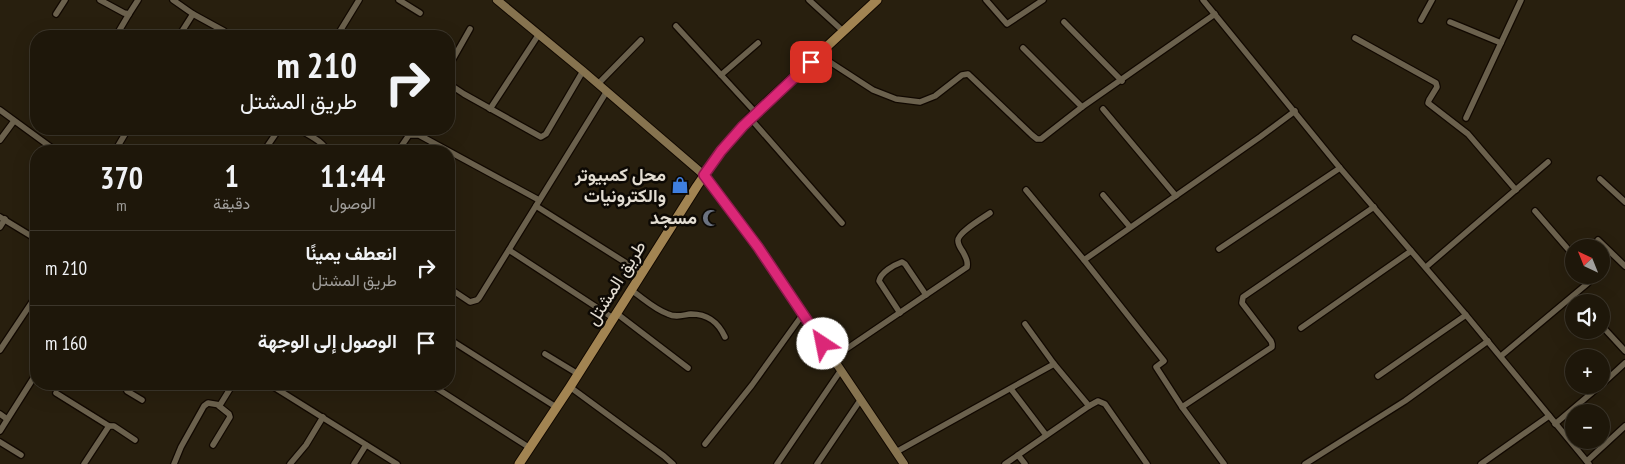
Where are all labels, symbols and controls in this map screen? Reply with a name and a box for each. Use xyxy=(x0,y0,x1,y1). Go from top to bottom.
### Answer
pin xyxy=(790,41,832,83)
text: 210 m xyxy=(276,42,357,88)
icon: arrive xyxy=(797,48,825,76)
icon: right xyxy=(375,50,440,115)
text: طريق المشتل xyxy=(240,87,357,115)
text: 1 xyxy=(224,156,239,195)
text: 11:44 xyxy=(320,156,385,195)
text: 370 xyxy=(100,158,143,197)
place label: محل كمبيوتر والكترونيات xyxy=(574,163,666,207)
shop icon: محل كمبيوتر والكترونيات xyxy=(670,175,690,195)
text: دقيقة xyxy=(213,193,250,213)
text: الوصول xyxy=(329,193,376,213)
text: m xyxy=(116,195,127,215)
place label: مسجد xyxy=(650,206,697,229)
mosque icon: مسجد xyxy=(701,208,721,228)
street label: طريق المشتل xyxy=(580,236,651,329)
north arrow xyxy=(1565,239,1610,284)
map controls xyxy=(1565,239,1610,449)
text: انعطف يمينًا xyxy=(306,241,397,265)
icon: right xyxy=(412,254,440,282)
text: 210 m xyxy=(45,256,87,280)
text: طريق المشتل xyxy=(312,270,397,290)
button: sound xyxy=(1565,294,1610,339)
position arrow xyxy=(796,317,848,369)
text: الوصول إلى الوجهة xyxy=(258,329,397,353)
icon: arrive xyxy=(412,329,440,357)
text: 160 m xyxy=(45,331,87,355)
button: + xyxy=(1565,349,1610,394)
button: − xyxy=(1565,404,1610,449)

